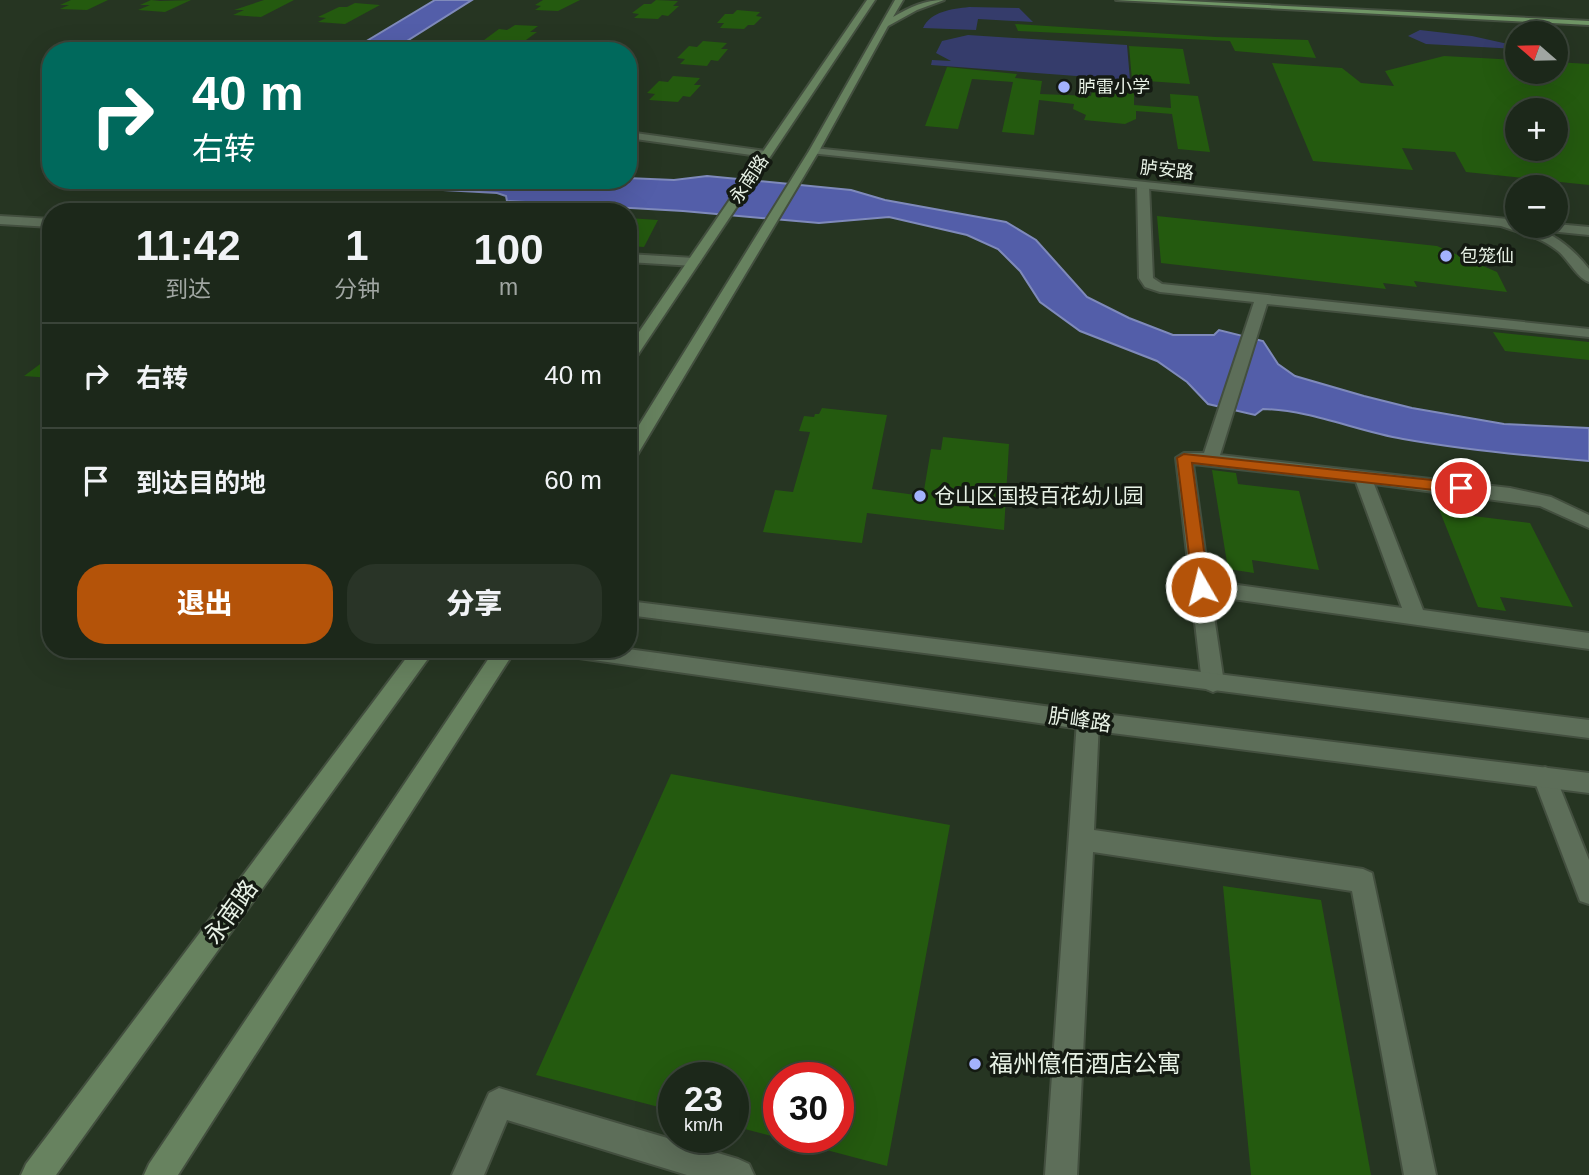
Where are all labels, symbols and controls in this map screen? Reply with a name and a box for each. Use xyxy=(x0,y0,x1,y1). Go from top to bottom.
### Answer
north arrow xyxy=(1505,21,1568,84)
map controls xyxy=(1505,21,1568,238)
text: 40 m xyxy=(192,66,304,120)
icon: right xyxy=(77,70,168,161)
place label: 胪雷小学 xyxy=(1078,77,1150,97)
marker: 胪雷小学 xyxy=(1056,79,1072,95)
button: + xyxy=(1505,98,1568,161)
text: 右转 xyxy=(192,131,256,167)
street label: 永南路 xyxy=(726,151,772,207)
street label: 胪安路 xyxy=(1139,157,1195,183)
button: − xyxy=(1505,175,1568,238)
text: 11:42 xyxy=(135,222,241,269)
text: 1 xyxy=(345,222,369,269)
text: 100 xyxy=(473,226,544,273)
place label: 包笼仙 xyxy=(1460,246,1514,266)
marker: 包笼仙 xyxy=(1438,248,1454,264)
text: m xyxy=(499,274,518,300)
text: 到达 xyxy=(165,276,211,302)
text: 分钟 xyxy=(334,276,380,302)
icon: right xyxy=(77,357,115,395)
text: 40 m xyxy=(544,360,602,390)
text: 右转 xyxy=(136,363,188,393)
pin xyxy=(1431,458,1491,518)
icon: arrive xyxy=(77,462,115,500)
text: 60 m xyxy=(544,465,602,495)
text: 到达目的地 xyxy=(136,468,266,498)
icon: arrive xyxy=(1442,469,1480,507)
place label: 仓山区国投百花幼儿园 xyxy=(934,484,1144,507)
marker: 仓山区国投百花幼儿园 xyxy=(912,488,928,504)
position arrow xyxy=(1164,550,1238,624)
button: 退出 xyxy=(77,564,333,644)
button: 分享 xyxy=(347,564,602,644)
street label: 胪峰路 xyxy=(1047,704,1113,735)
street label: 永南路 xyxy=(199,875,263,949)
place label: 福州億佰酒店公寓 xyxy=(989,1050,1181,1077)
marker: 福州億佰酒店公寓 xyxy=(967,1056,983,1072)
speed limit sign: 30 xyxy=(763,1062,854,1153)
text: 23 xyxy=(684,1079,723,1118)
text: km/h xyxy=(684,1115,723,1135)

